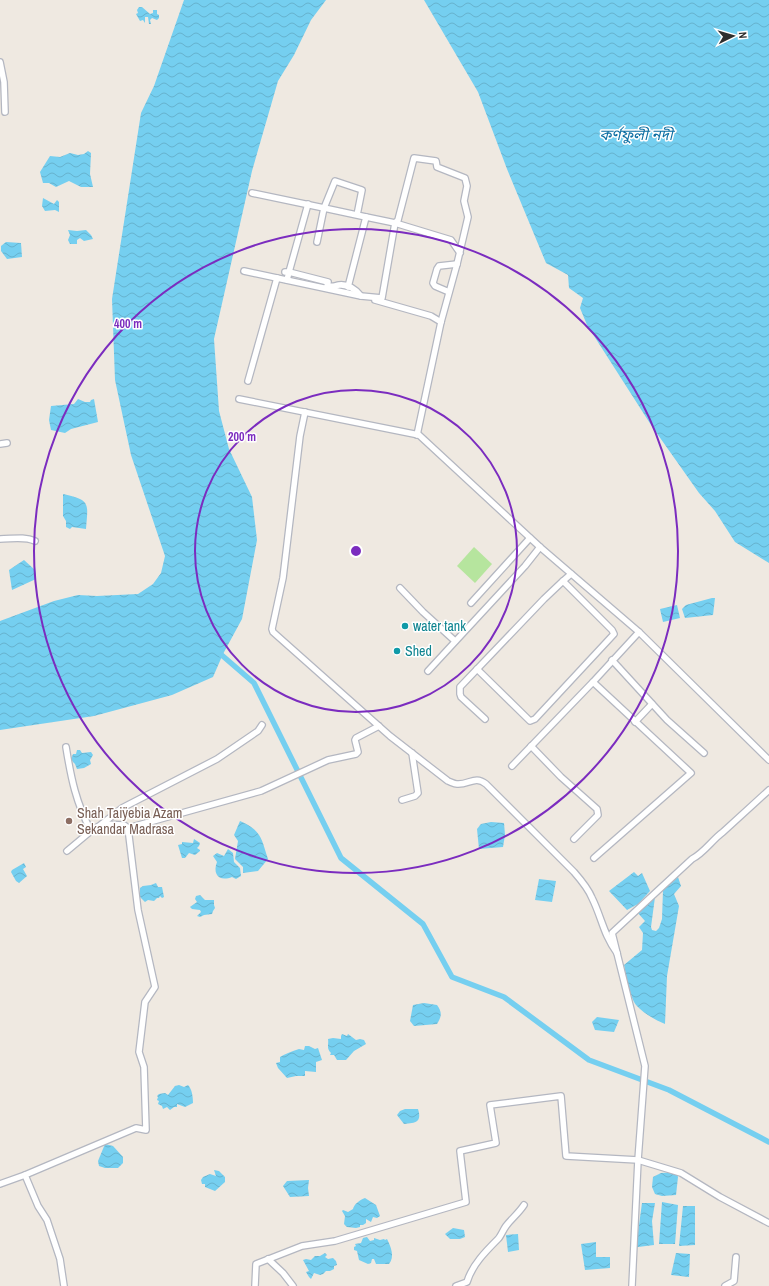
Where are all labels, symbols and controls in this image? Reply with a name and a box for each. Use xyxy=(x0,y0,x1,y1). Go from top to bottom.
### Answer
north arrow xyxy=(713,16,753,56)
text: N xyxy=(736,31,750,39)
water label: কর্ণফুলী নদী xyxy=(599,124,676,145)
text: 400 m xyxy=(114,316,142,332)
text: 200 m xyxy=(228,429,256,445)
centre of rings xyxy=(349,544,363,558)
place label: water tank xyxy=(413,617,466,635)
marker: water tank xyxy=(400,621,410,631)
place label: Shed xyxy=(405,642,432,660)
marker: Shed xyxy=(392,646,402,656)
place label: Shah Taiÿebia Azam Sekandar Madrasa xyxy=(77,804,182,838)
marker: Shah Taiÿebia Azam Sekandar Madrasa xyxy=(64,816,74,826)

